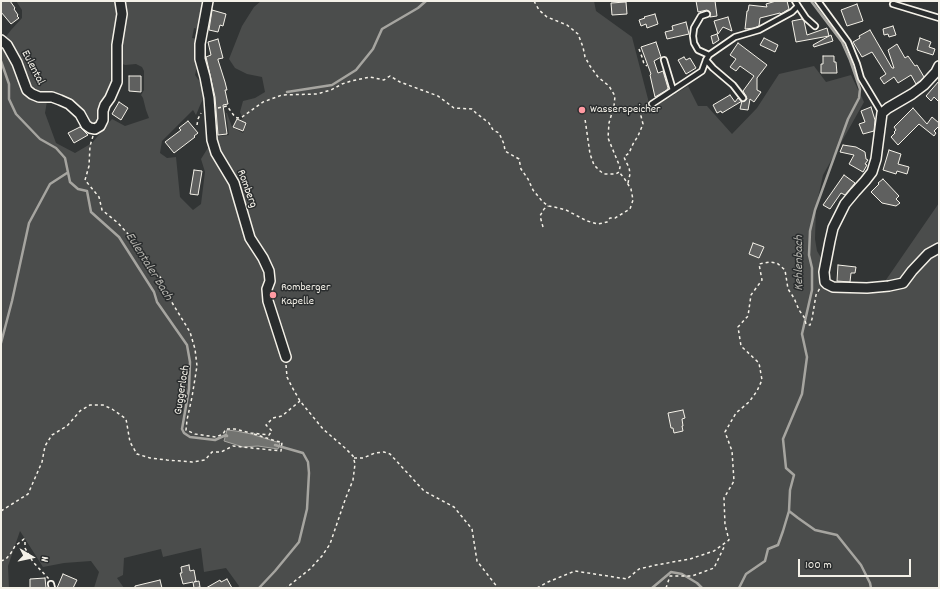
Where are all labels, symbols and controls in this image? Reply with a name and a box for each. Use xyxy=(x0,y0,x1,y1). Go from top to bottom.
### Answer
street label: Eulental xyxy=(17,48,47,88)
place label: Wasserspeicher xyxy=(590,103,660,117)
marker: Wasserspeicher xyxy=(577,105,587,115)
street label: Romberg xyxy=(232,168,260,210)
water label: Eulentaler Bach xyxy=(121,230,175,304)
water label: Kehlenbach xyxy=(792,235,808,291)
place label: Romberger Kapelle xyxy=(281,281,330,309)
marker: Romberger Kapelle xyxy=(268,290,278,300)
street label: Guggerloch xyxy=(172,364,194,416)
north arrow xyxy=(12,537,52,577)
scale bar xyxy=(800,551,913,577)
text: N xyxy=(36,555,52,563)
text: 100 m xyxy=(805,557,832,574)

